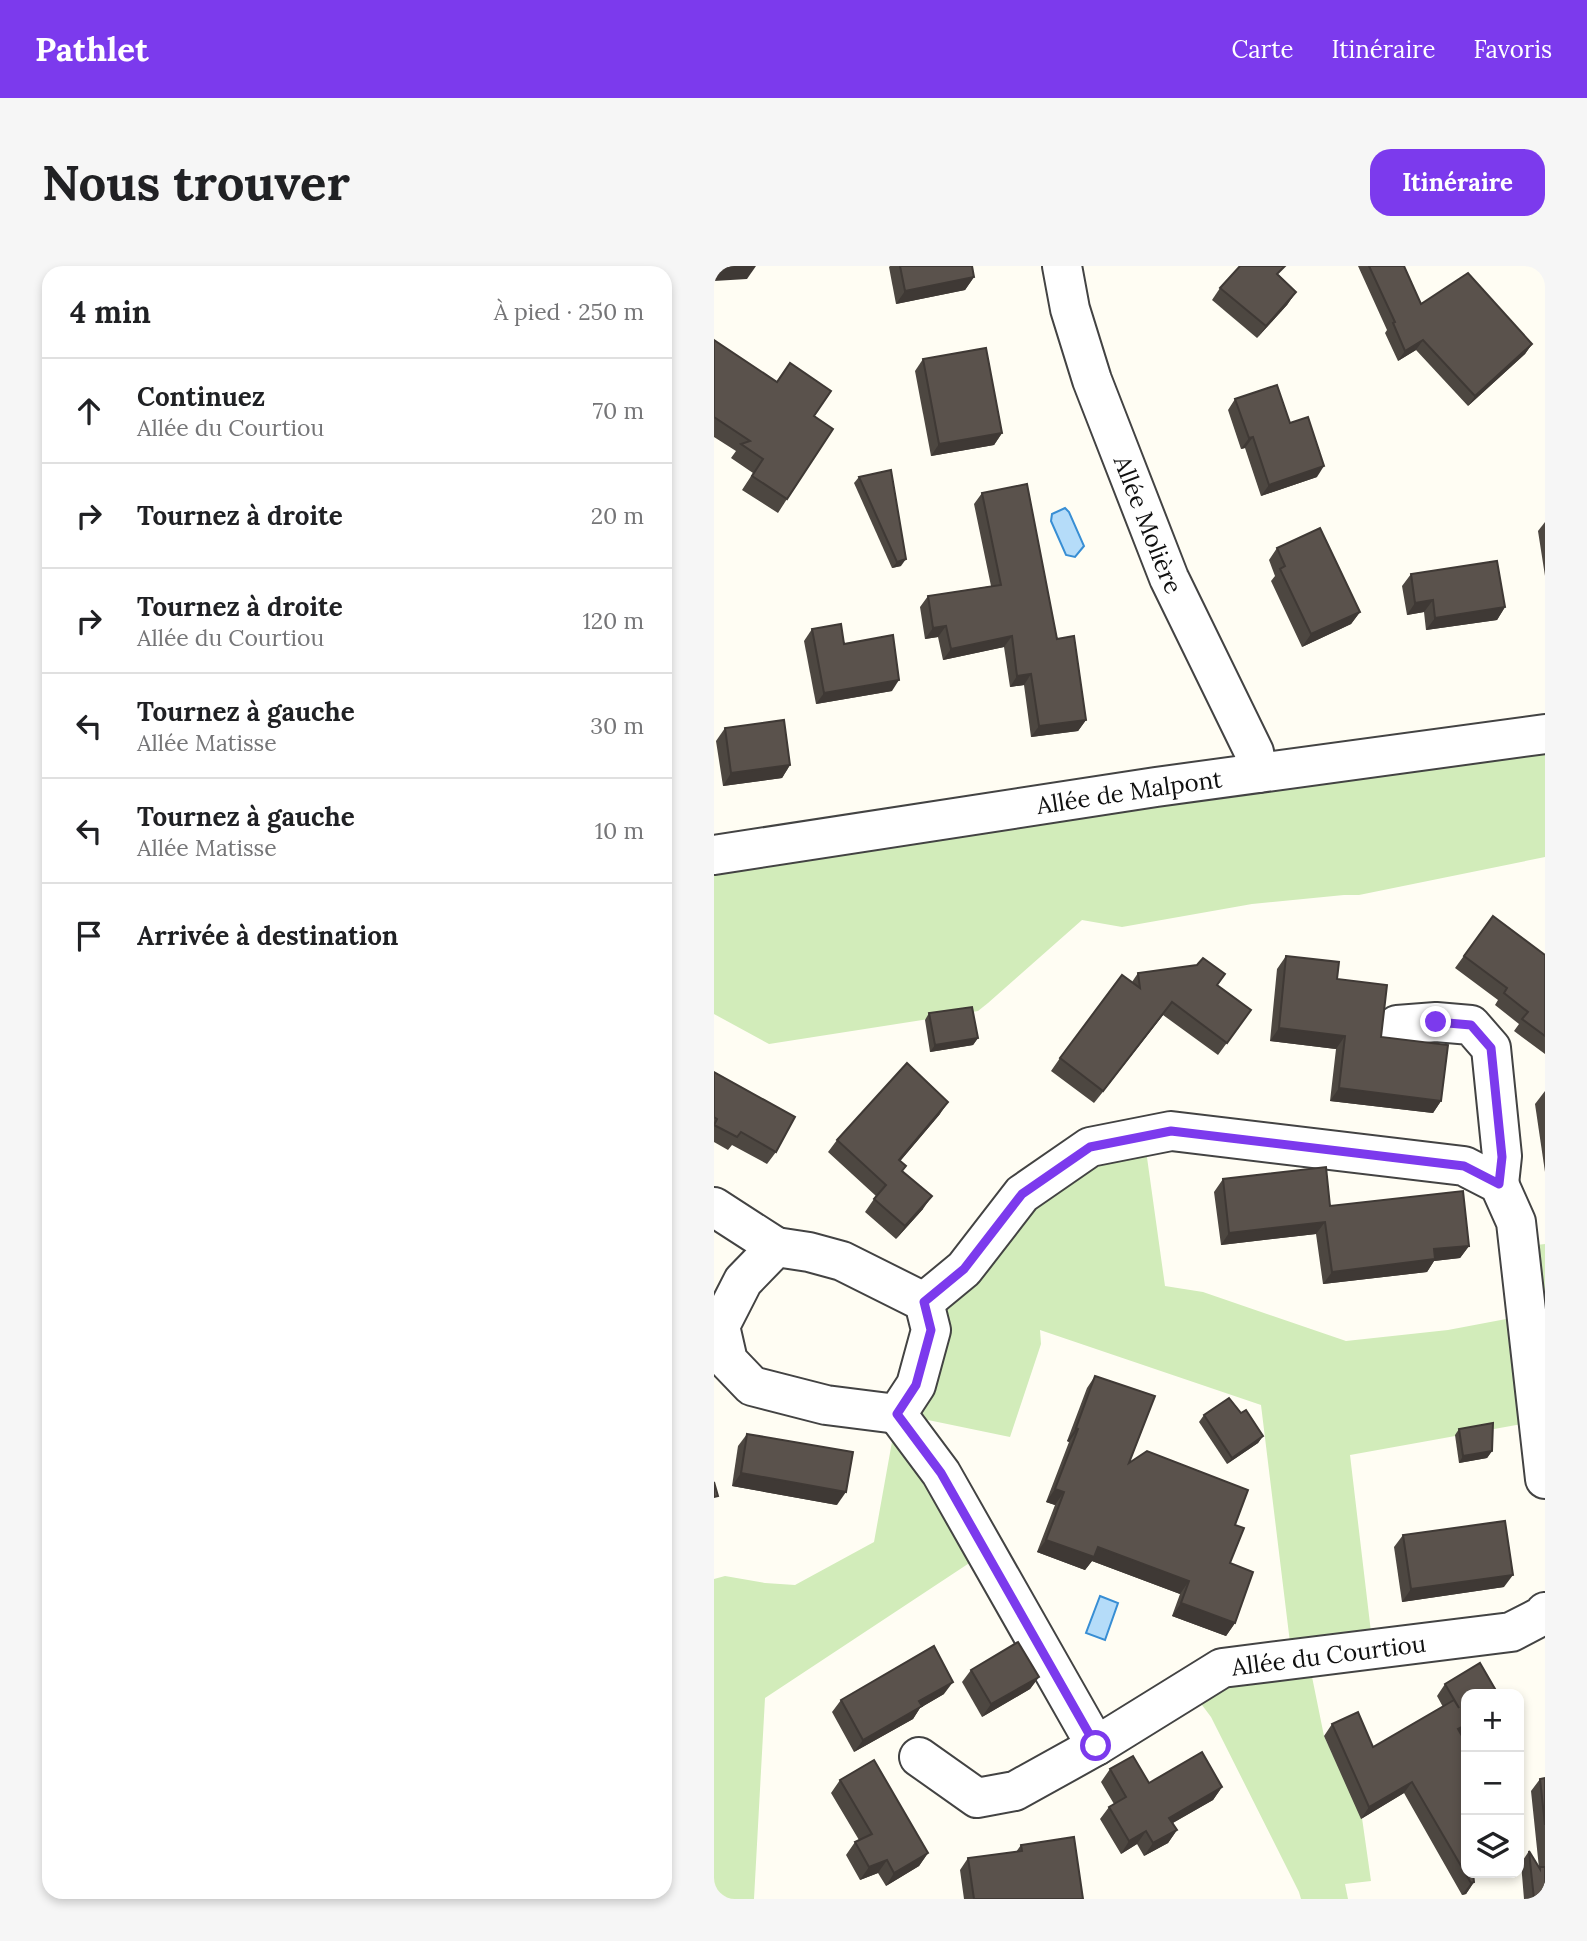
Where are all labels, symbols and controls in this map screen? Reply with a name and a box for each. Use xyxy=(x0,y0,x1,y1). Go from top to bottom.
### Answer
text: Pathlet xyxy=(35,28,149,70)
text: Carte xyxy=(1232,34,1294,65)
text: Itinéraire xyxy=(1332,34,1435,65)
text: Favoris xyxy=(1473,34,1552,65)
button: Itinéraire xyxy=(1370,149,1545,216)
text: Nous trouver xyxy=(42,151,350,213)
text: 4 min xyxy=(70,293,151,331)
text: À pied · 250 m xyxy=(494,297,644,326)
text: Continuez xyxy=(137,380,265,413)
icon: ahead xyxy=(70,392,108,430)
text: 70 m xyxy=(593,396,644,425)
text: Allée du Courtiou xyxy=(137,413,324,442)
street label: Allée Molière xyxy=(1107,450,1190,599)
icon: right xyxy=(70,497,108,535)
text: Tournez à droite xyxy=(137,499,343,532)
text: 20 m xyxy=(591,501,644,530)
text: Tournez à droite xyxy=(137,590,343,623)
icon: right xyxy=(70,602,108,640)
text: 120 m xyxy=(582,606,644,635)
text: Allée du Courtiou xyxy=(137,623,324,652)
text: Tournez à gauche xyxy=(137,695,355,728)
icon: left xyxy=(70,707,108,745)
text: 30 m xyxy=(590,711,644,740)
text: Allée Matisse xyxy=(137,728,277,757)
street label: Allée de Malpont xyxy=(1033,763,1224,821)
text: Tournez à gauche xyxy=(137,800,355,833)
icon: left xyxy=(70,812,108,850)
text: 10 m xyxy=(595,816,644,845)
text: Allée Matisse xyxy=(137,833,277,862)
icon: arrive xyxy=(70,917,108,955)
text: Arrivée à destination xyxy=(137,919,398,952)
route end xyxy=(1420,1006,1451,1037)
street label: Allée du Courtiou xyxy=(1229,1627,1428,1682)
map controls xyxy=(1461,1689,1524,1878)
button: + xyxy=(1461,1689,1524,1752)
route start xyxy=(1080,1730,1111,1761)
button: − xyxy=(1461,1752,1524,1815)
button: layers xyxy=(1461,1815,1524,1878)

